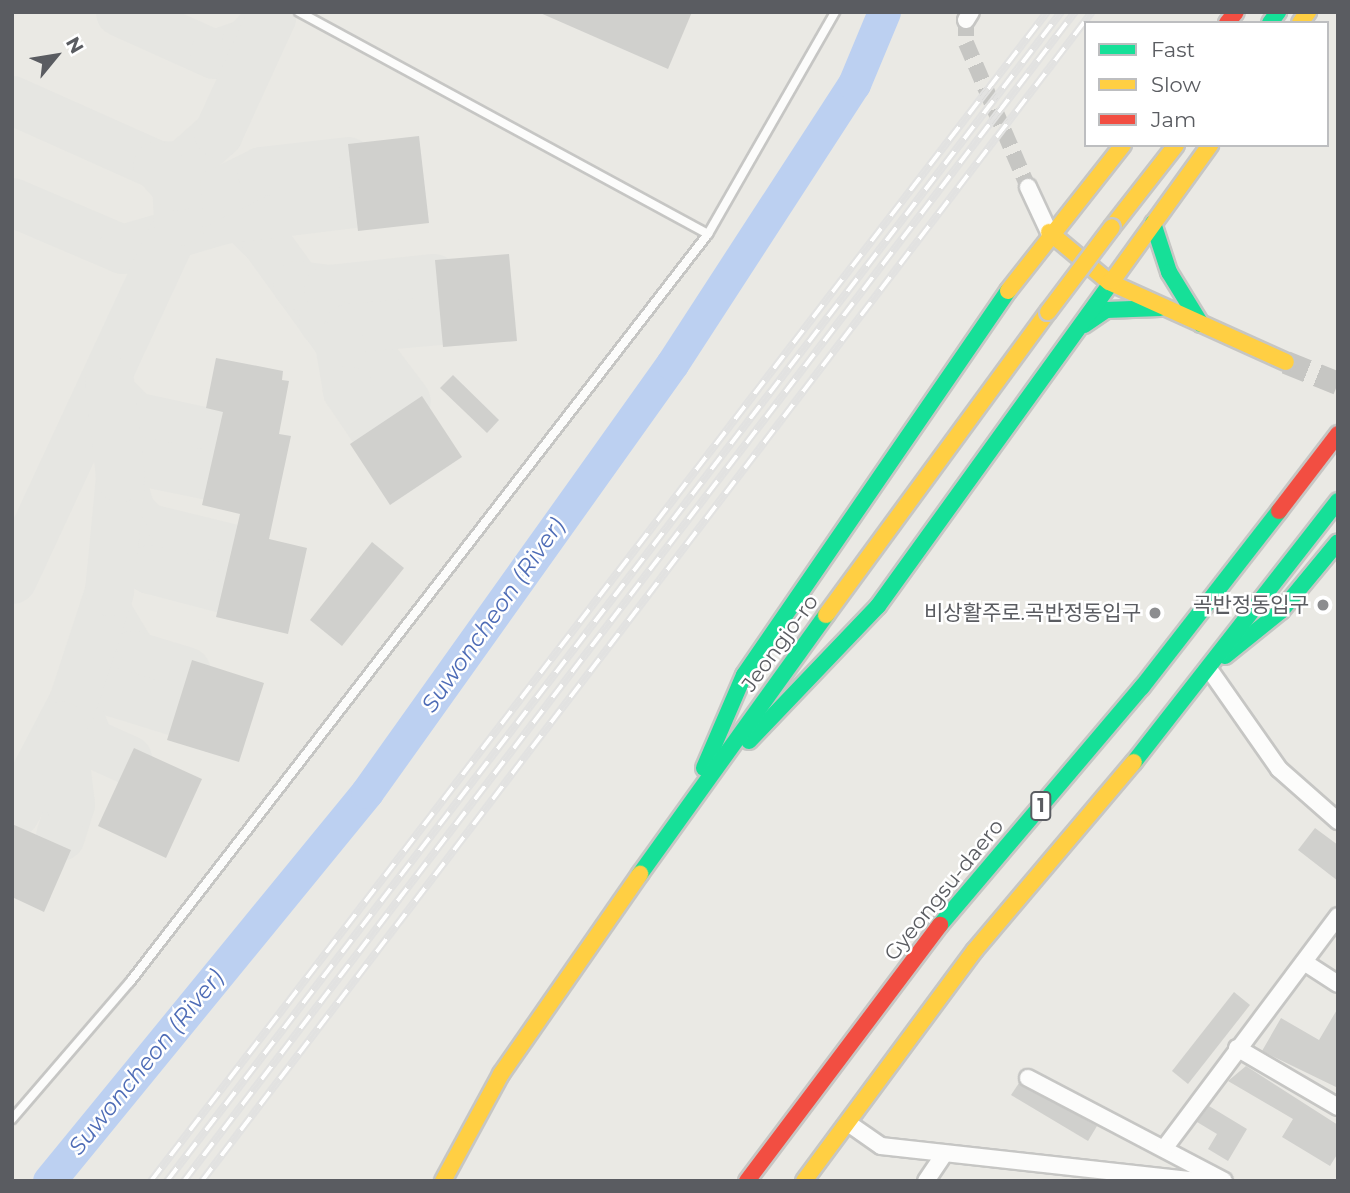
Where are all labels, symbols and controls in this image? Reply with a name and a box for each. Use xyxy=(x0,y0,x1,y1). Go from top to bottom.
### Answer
north arrow xyxy=(21,21,91,91)
legend xyxy=(1084,21,1329,147)
text: N xyxy=(61,33,88,58)
text: Fast xyxy=(1151,37,1195,62)
text: Slow xyxy=(1151,72,1201,97)
text: Jam xyxy=(1151,107,1196,132)
water label: Suwoncheon (River) xyxy=(416,513,570,717)
street label: Jeongjo-ro xyxy=(736,590,824,696)
place label: 곡반정동입구 xyxy=(1193,592,1309,618)
marker: 곡반정동입구 xyxy=(1315,597,1331,613)
place label: 비상활주로.곡반정동입구 xyxy=(924,600,1141,626)
marker: 비상활주로.곡반정동입구 xyxy=(1147,605,1163,621)
road number: 1 xyxy=(1029,790,1053,821)
street label: Gyeongsu-daero xyxy=(879,814,1009,966)
water label: Suwoncheon (River) xyxy=(63,964,229,1160)

